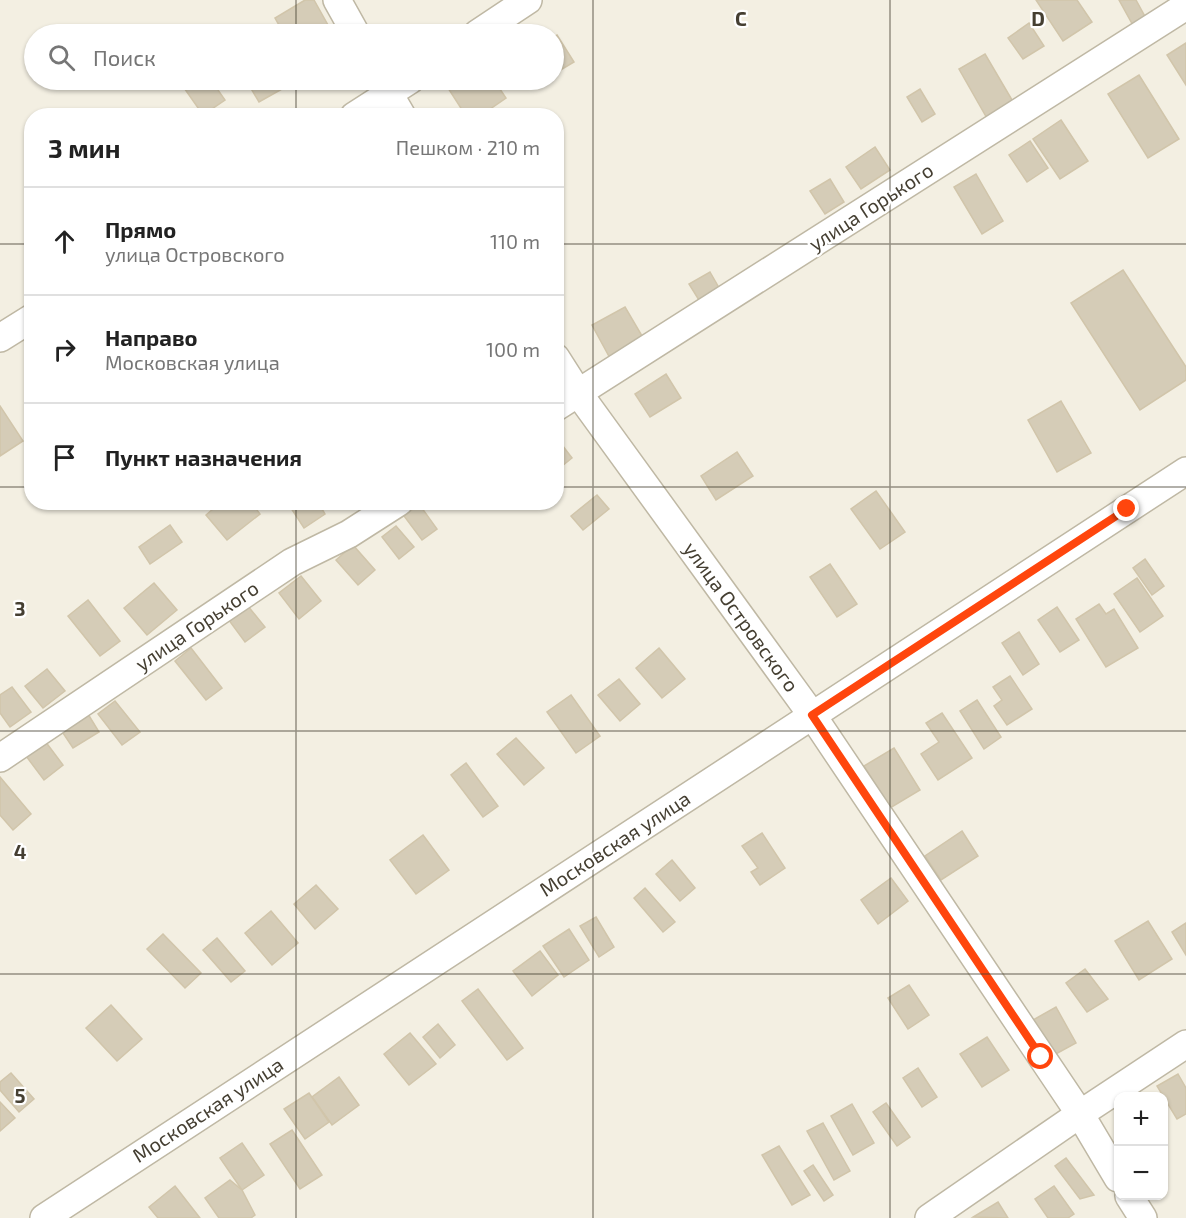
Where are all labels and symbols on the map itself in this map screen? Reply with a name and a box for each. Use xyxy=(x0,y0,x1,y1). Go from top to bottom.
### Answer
text: C xyxy=(735,6,747,30)
text: D xyxy=(1031,6,1045,30)
street label: улица Горького xyxy=(804,157,938,256)
route end xyxy=(1113,495,1139,521)
street label: улица Островского xyxy=(678,537,804,697)
street label: улица Горького xyxy=(130,575,263,676)
text: 3 xyxy=(14,596,26,620)
street label: Московская улица xyxy=(535,786,695,902)
text: 4 xyxy=(14,839,27,863)
route start xyxy=(1027,1043,1053,1069)
street label: Московская улица xyxy=(128,1052,288,1168)
text: 5 xyxy=(14,1083,26,1107)

